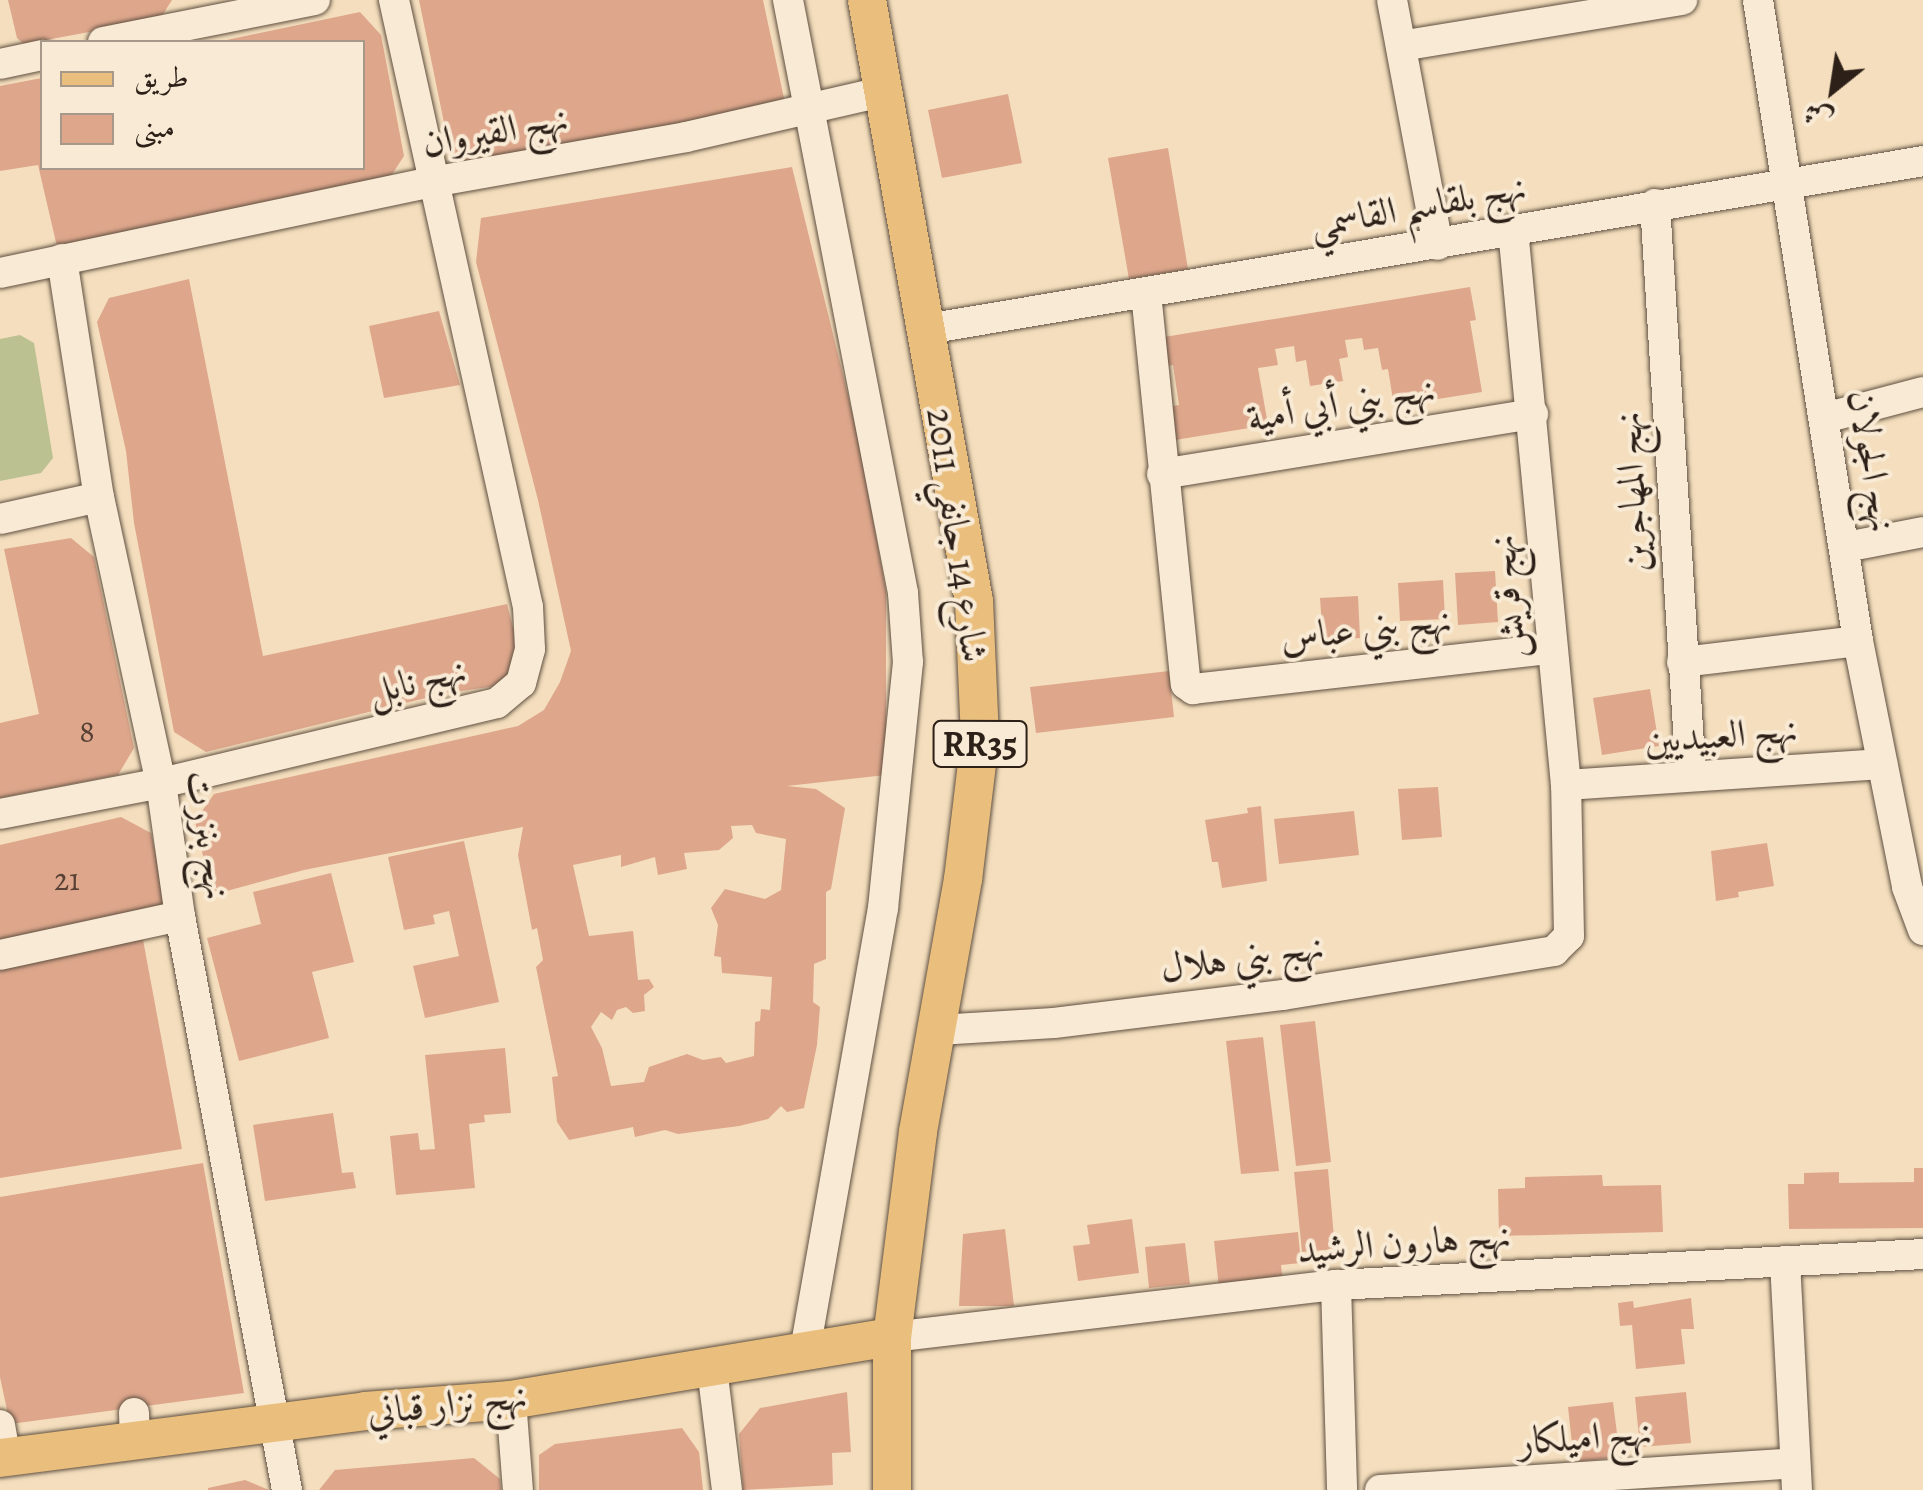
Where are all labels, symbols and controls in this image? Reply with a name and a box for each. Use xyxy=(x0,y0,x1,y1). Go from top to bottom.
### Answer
legend xyxy=(40,40,365,170)
north arrow xyxy=(1783,40,1883,140)
text: طريق xyxy=(134,57,189,97)
text: ش xyxy=(1796,93,1840,139)
street label: نهج القيروان xyxy=(419,96,571,166)
text: مبنى xyxy=(134,107,175,147)
street label: نهج بلقاسم القاسمي xyxy=(1306,165,1530,247)
street label: نهج بني أبي أمية xyxy=(1244,367,1438,441)
street label: نهج الجولان xyxy=(1838,387,1906,535)
street label: شارع 14 جانفي 2011 xyxy=(917,405,997,665)
street label: نهج المهاجرين xyxy=(1605,411,1659,573)
street label: نهج قريش xyxy=(1479,533,1535,661)
street label: نهج بني عباس xyxy=(1278,597,1454,661)
street label: نهج نابل xyxy=(363,648,471,714)
street label: نهج العبيديين xyxy=(1643,707,1799,763)
house number: 8 xyxy=(79,712,95,750)
road number: RR35 xyxy=(932,714,1028,774)
street label: نهج بنزرت xyxy=(175,767,241,903)
house number: 21 xyxy=(54,860,80,898)
street label: نهج بني هلال xyxy=(1157,924,1327,992)
street label: نهج هارون الرشيد xyxy=(1296,1213,1512,1273)
street label: نهج نزار قباني xyxy=(365,1373,529,1435)
street label: نهج اميلكار xyxy=(1517,1410,1653,1464)

